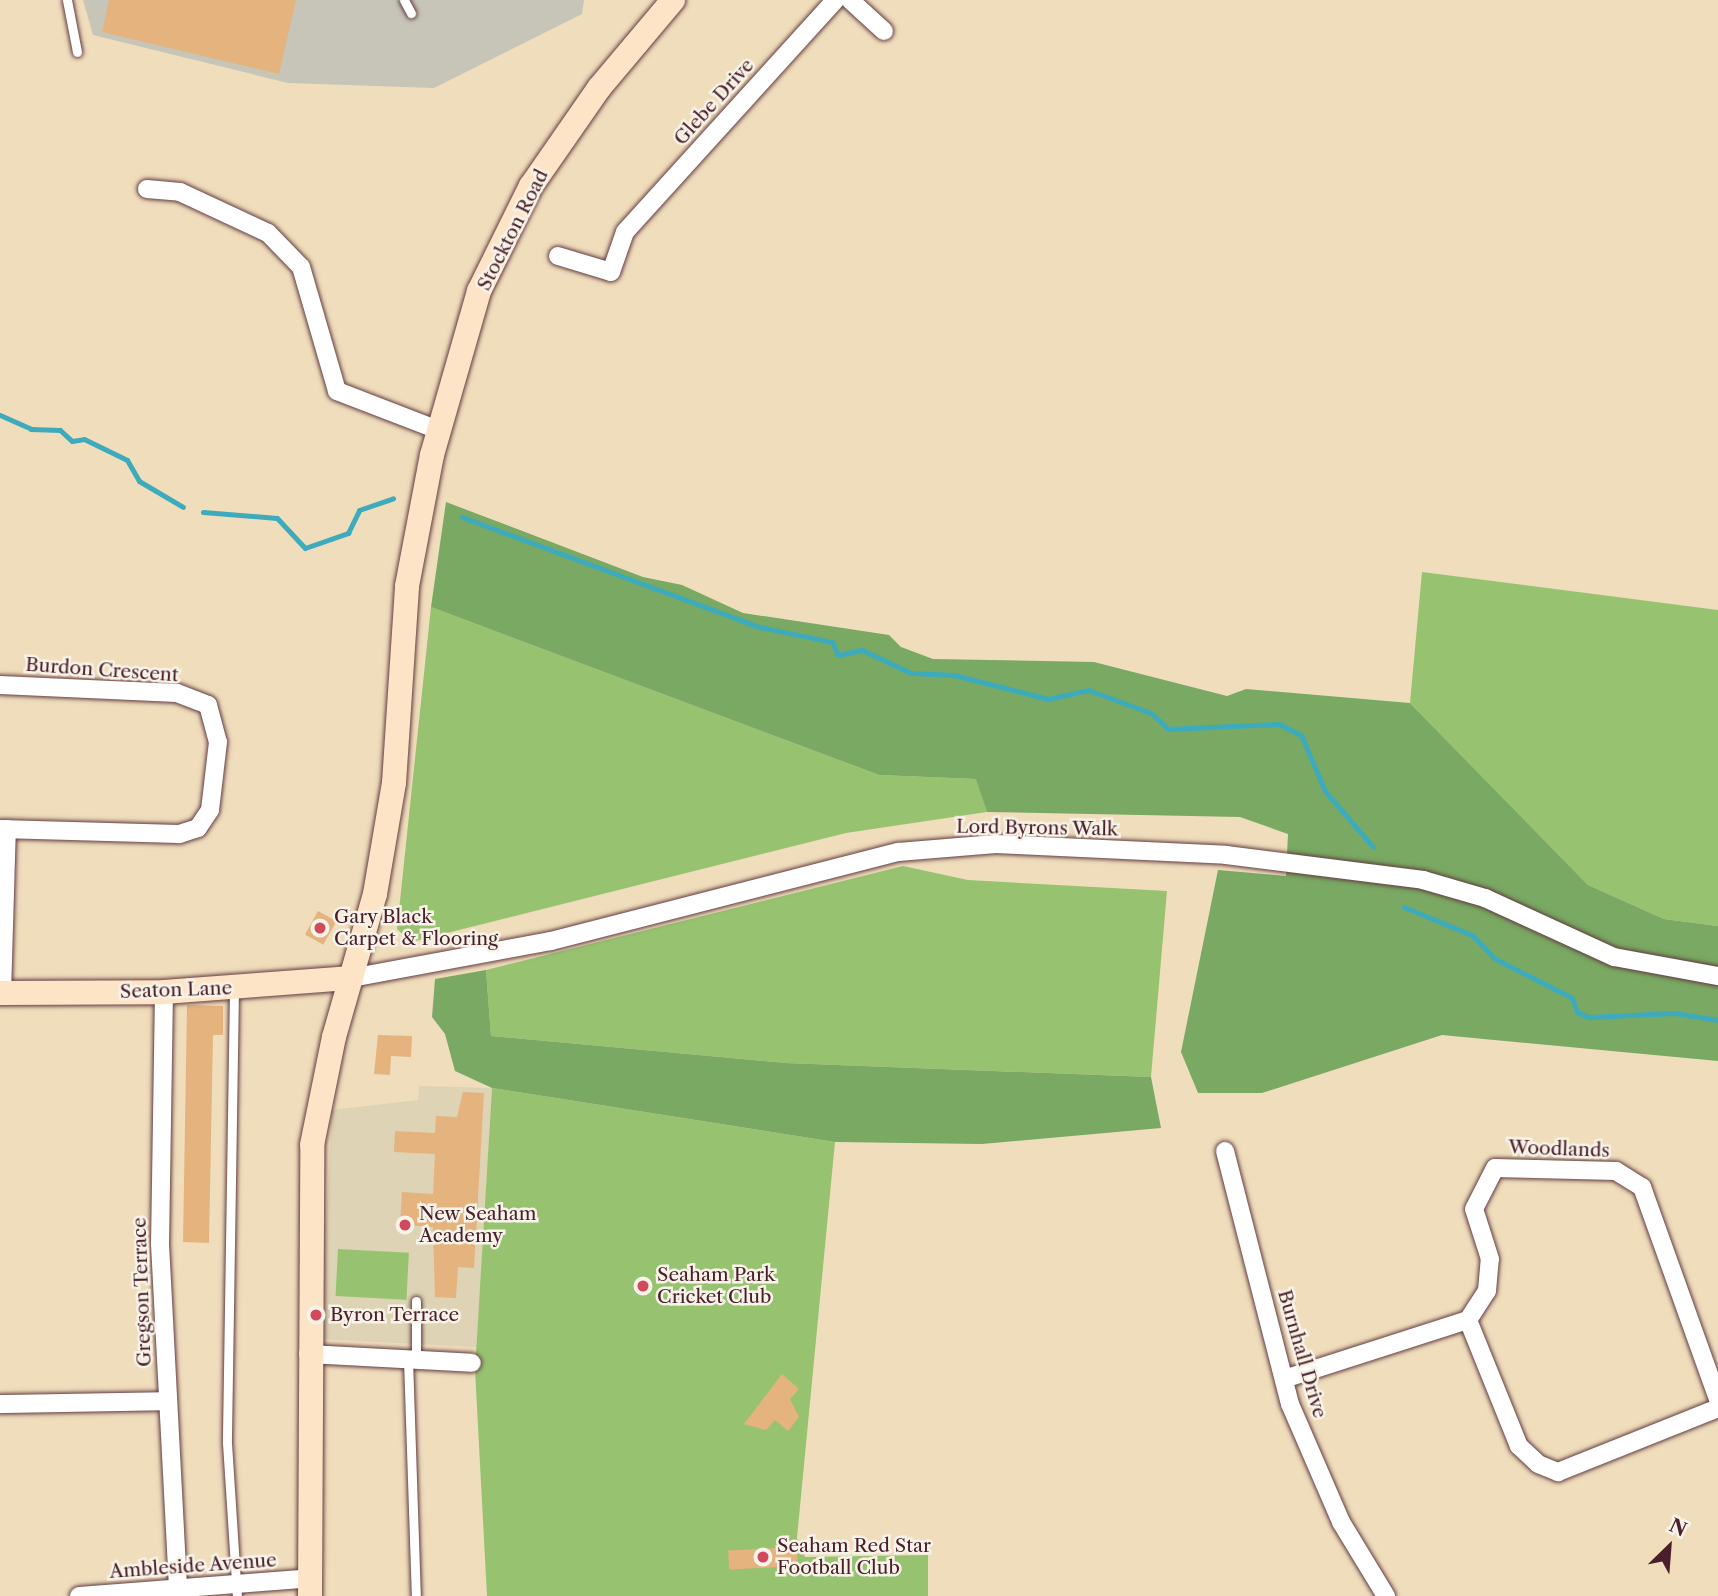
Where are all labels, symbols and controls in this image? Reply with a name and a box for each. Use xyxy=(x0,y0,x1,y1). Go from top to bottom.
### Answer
street label: Glebe Drive xyxy=(669,54,759,150)
street label: Stockton Road xyxy=(473,166,553,294)
street label: Burdon Crescent xyxy=(25,653,179,687)
street label: Lord Byrons Walk xyxy=(956,815,1118,841)
place label: Gary Black Carpet & Flooring xyxy=(334,906,498,950)
marker: Gary Black Carpet & Flooring xyxy=(312,920,328,936)
street label: Seaton Lane xyxy=(119,977,233,1003)
street label: Woodlands xyxy=(1508,1136,1610,1162)
place label: New Seaham Academy xyxy=(419,1203,537,1247)
street label: Gregson Terrace xyxy=(128,1217,156,1367)
marker: New Seaham Academy xyxy=(397,1217,413,1233)
place label: Seaham Park Cricket Club xyxy=(657,1264,775,1308)
marker: Seaham Park Cricket Club xyxy=(635,1278,651,1294)
street label: Burnhall Drive xyxy=(1273,1287,1331,1421)
place label: Byron Terrace xyxy=(330,1304,460,1326)
marker: Byron Terrace xyxy=(308,1307,324,1323)
north arrow xyxy=(1634,1512,1704,1582)
text: N xyxy=(1666,1514,1690,1541)
place label: Seaham Red Star Football Club xyxy=(777,1535,931,1579)
street label: Ambleside Avenue xyxy=(108,1549,278,1583)
marker: Seaham Red Star Football Club xyxy=(755,1549,771,1565)

